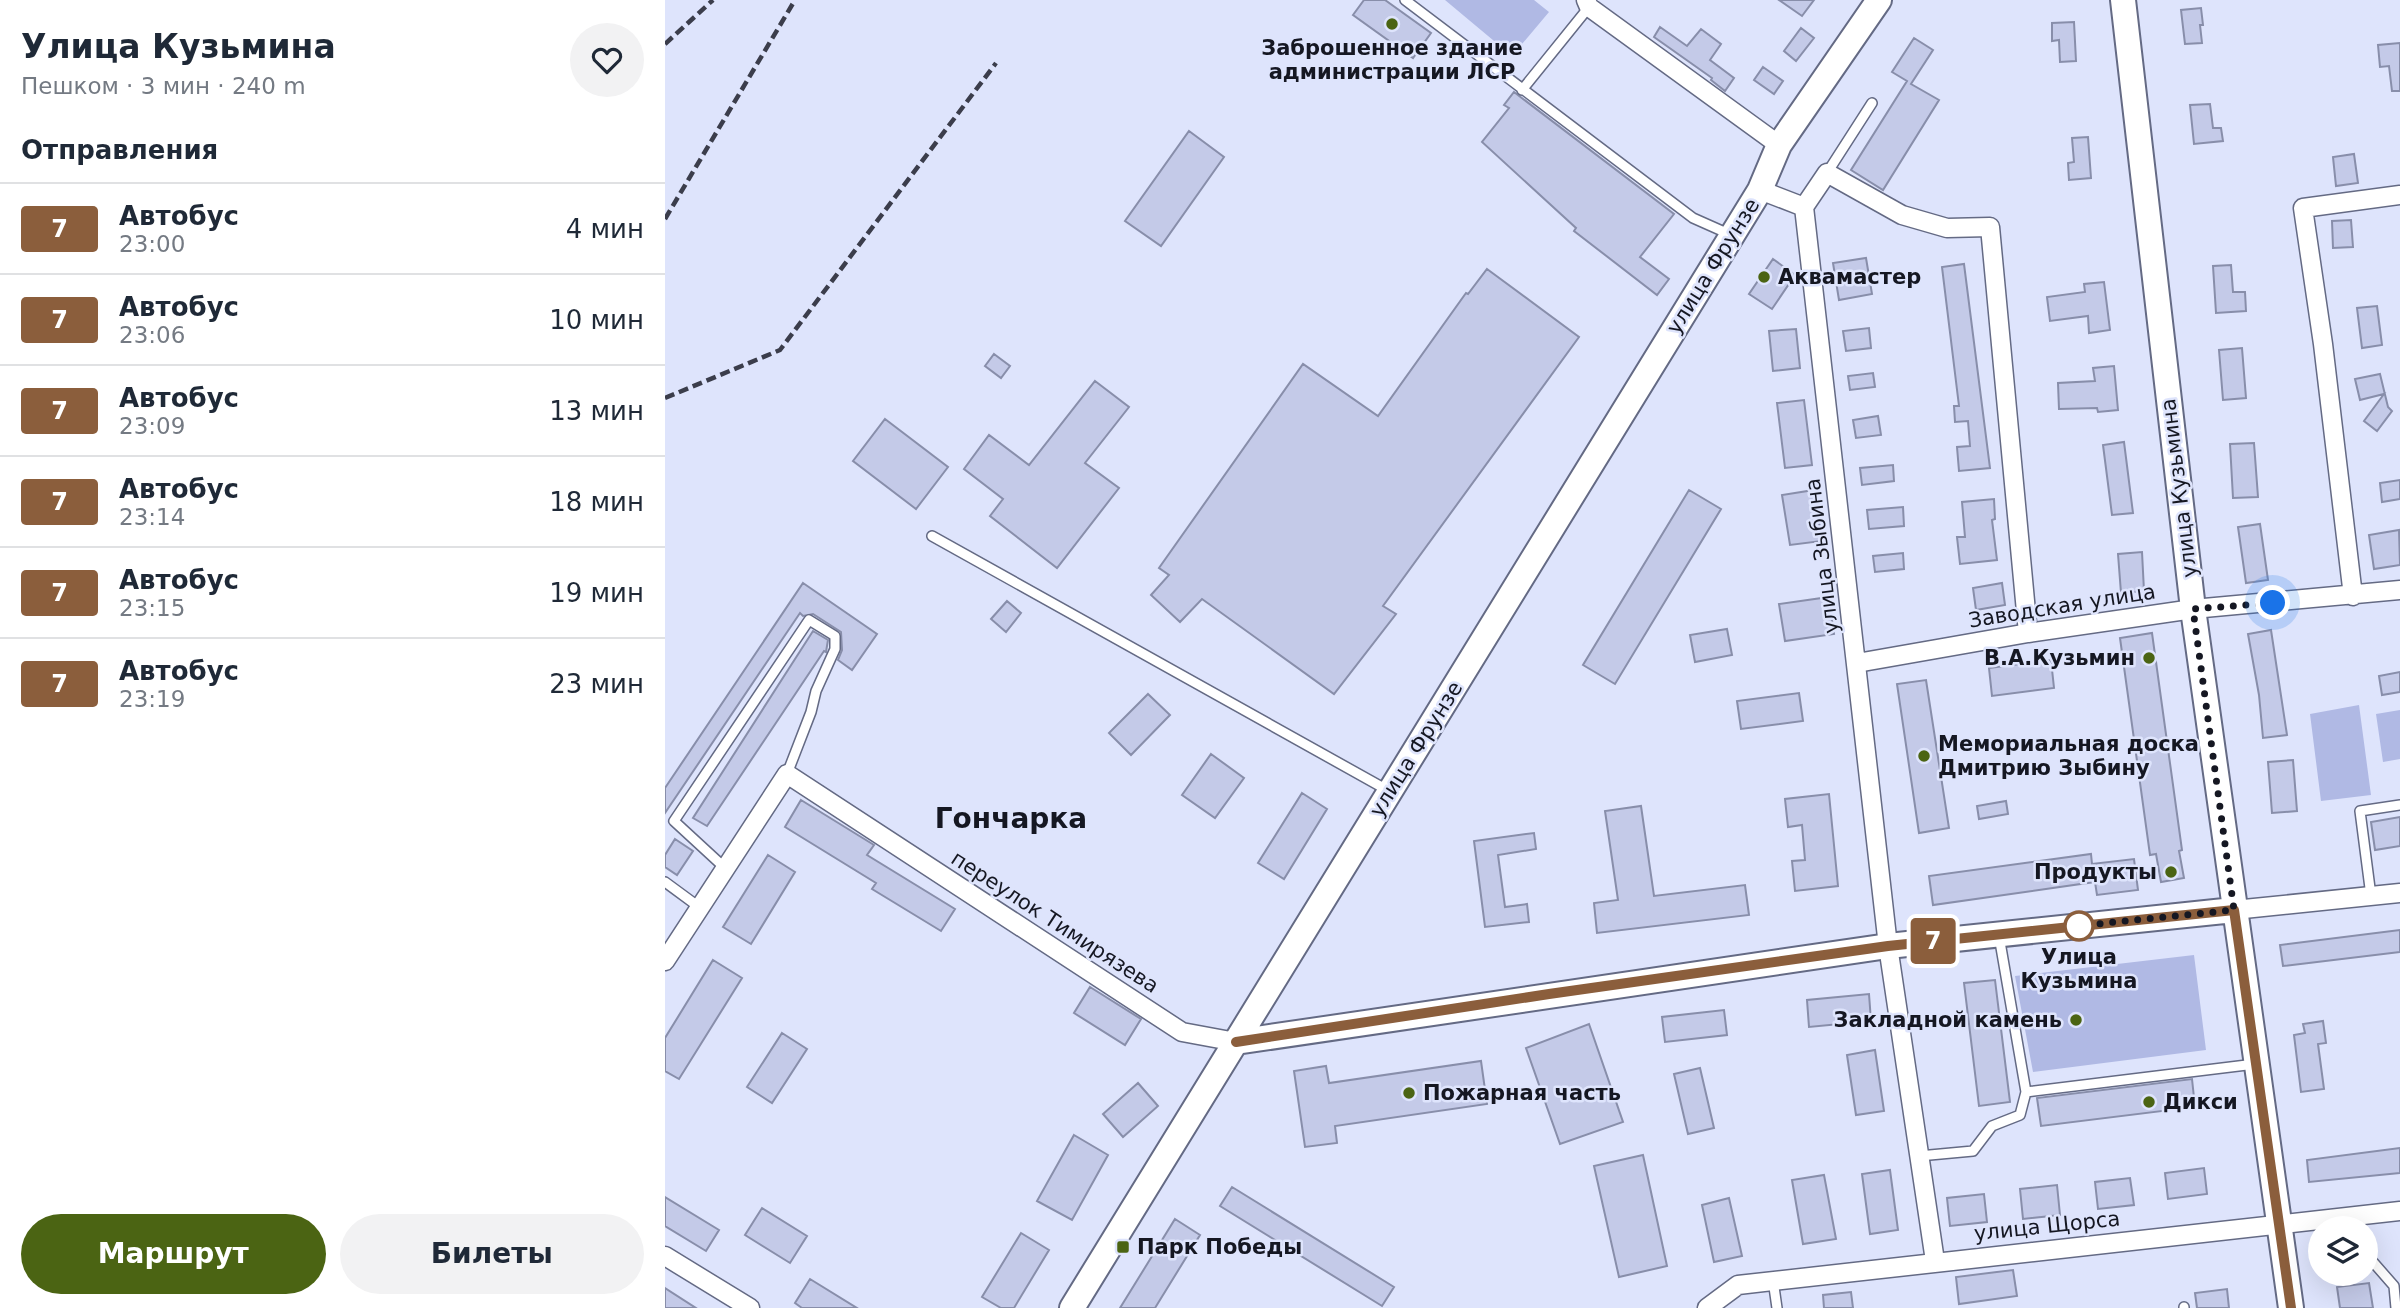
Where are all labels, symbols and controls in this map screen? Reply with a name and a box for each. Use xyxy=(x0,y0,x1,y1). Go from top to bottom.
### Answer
marker: Заброшенное здание администрации ЛСР xyxy=(1384,16,1400,32)
button: heart xyxy=(570,23,644,97)
text: Улица Кузьмина xyxy=(21,27,336,66)
place label: Заброшенное здание администрации ЛСР xyxy=(1261,36,1523,84)
text: Пешком · 3 мин · 240 m xyxy=(21,73,306,99)
text: Отправления xyxy=(21,135,218,165)
street label: улица Фрунзе xyxy=(1662,194,1764,338)
text: Автобус xyxy=(119,201,239,231)
text: 4 мин xyxy=(566,214,644,244)
text: 7 xyxy=(51,215,68,243)
text: 23:00 xyxy=(119,231,185,257)
place label: Аквамастер xyxy=(1778,265,1921,289)
marker: Аквамастер xyxy=(1756,269,1772,285)
text: Автобус xyxy=(119,292,239,322)
text: 10 мин xyxy=(549,305,644,335)
text: 7 xyxy=(51,306,68,334)
text: 23:06 xyxy=(119,322,185,348)
text: Автобус xyxy=(119,383,239,413)
text: 13 мин xyxy=(549,396,644,426)
text: 7 xyxy=(51,397,68,425)
street label: улица Кузьмина xyxy=(2156,397,2202,579)
text: 23:09 xyxy=(119,413,185,439)
text: Автобус xyxy=(119,474,239,504)
street label: улица Зыбина xyxy=(1801,477,1843,635)
text: 18 мин xyxy=(549,487,644,517)
text: 7 xyxy=(51,488,68,516)
text: 23:14 xyxy=(119,504,185,530)
text: Автобус xyxy=(119,565,239,595)
text: 19 мин xyxy=(549,578,644,608)
text: 7 xyxy=(51,579,68,607)
street label: Заводская улица xyxy=(1967,579,2157,633)
your location xyxy=(2255,585,2290,620)
text: 23:15 xyxy=(119,595,185,621)
place label: В.А.Кузьмин xyxy=(1984,646,2135,670)
marker: В.А.Кузьмин xyxy=(2141,650,2157,666)
text: Автобус xyxy=(119,656,239,686)
text: 23 мин xyxy=(549,669,644,699)
text: 7 xyxy=(51,670,68,698)
street label: улица Фрунзе xyxy=(1365,677,1467,821)
text: 23:19 xyxy=(119,686,185,712)
place label: Мемориальная доска Дмитрию Зыбину xyxy=(1938,732,2199,780)
marker: Мемориальная доска Дмитрию Зыбину xyxy=(1916,748,1932,764)
district label: Гончарка xyxy=(935,802,1087,835)
street label: переулок Тимирязева xyxy=(947,846,1163,998)
place label: Продукты xyxy=(2034,860,2157,884)
marker: Продукты xyxy=(2163,864,2179,880)
marker: Улица Кузьмина xyxy=(2064,911,2094,941)
line badge: 7 xyxy=(1910,918,1956,964)
text: 7 xyxy=(1925,927,1941,955)
place label: Улица Кузьмина xyxy=(2021,945,2137,993)
place label: Закладной камень xyxy=(1834,1008,2062,1032)
marker: Закладной камень xyxy=(2068,1012,2084,1028)
place label: Пожарная часть xyxy=(1423,1081,1621,1105)
marker: Пожарная часть xyxy=(1401,1085,1417,1101)
place label: Дикси xyxy=(2163,1090,2238,1114)
marker: Дикси xyxy=(2141,1094,2157,1110)
street label: улица Щорса xyxy=(1973,1206,2121,1246)
button: Маршрут xyxy=(21,1214,326,1294)
button: Билеты xyxy=(340,1214,644,1294)
map controls xyxy=(2308,1216,2378,1286)
button: layers xyxy=(2308,1216,2378,1286)
place label: Парк Победы xyxy=(1137,1235,1302,1259)
marker: Парк Победы xyxy=(1115,1239,1131,1255)

